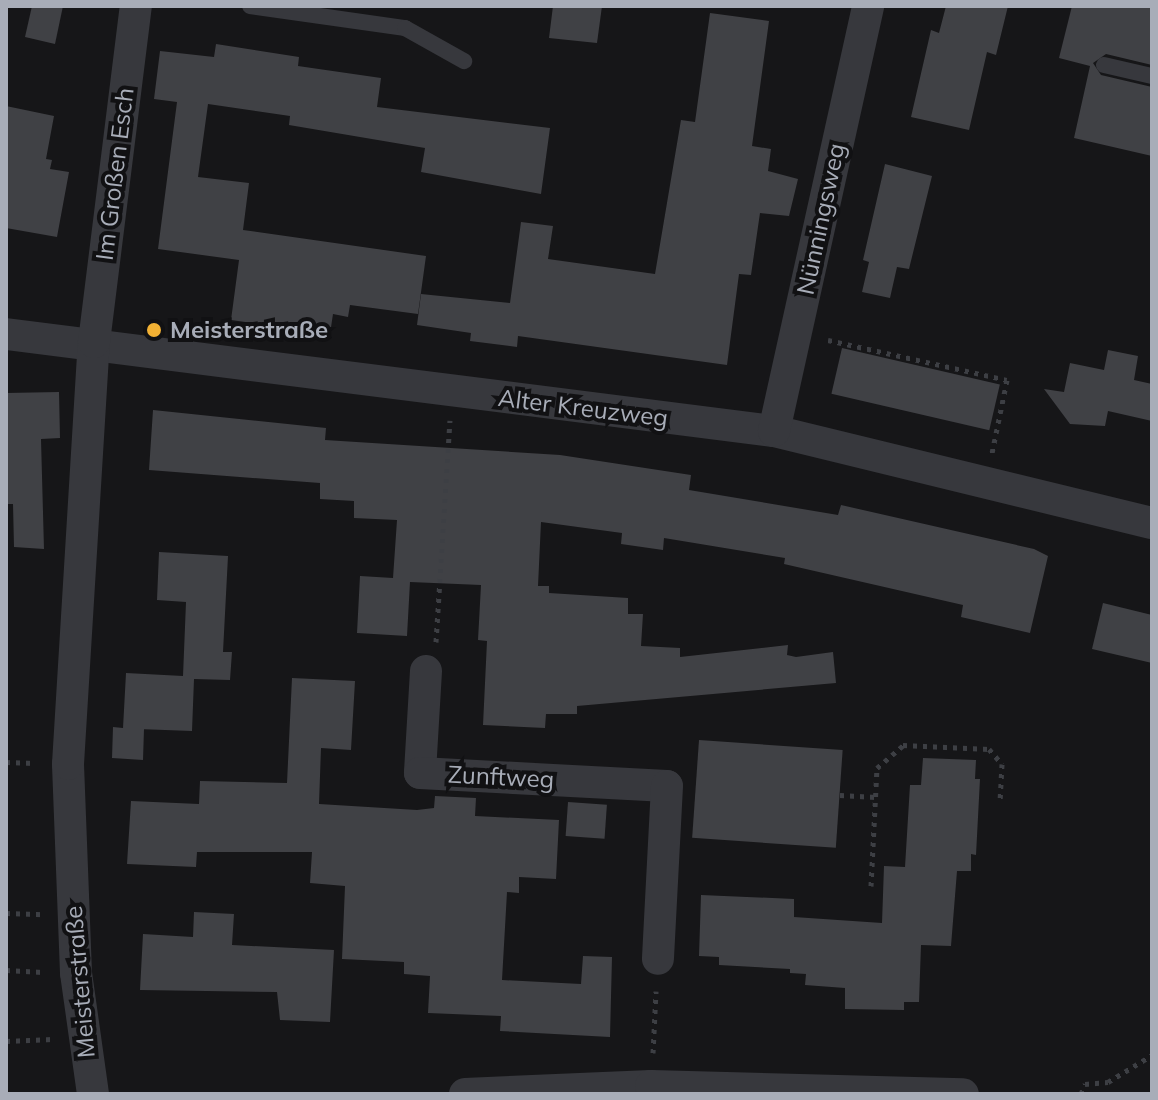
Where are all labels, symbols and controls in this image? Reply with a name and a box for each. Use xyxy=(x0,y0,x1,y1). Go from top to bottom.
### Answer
street label: Im Großen Esch xyxy=(90,86,140,262)
street label: Nünningsweg xyxy=(791,141,851,297)
place label: Meisterstraße xyxy=(170,316,328,344)
marker: Meisterstraße xyxy=(145,321,163,339)
street label: Alter Kreuzweg xyxy=(496,383,670,433)
street label: Zunftweg xyxy=(447,760,555,794)
street label: Meisterstraße xyxy=(59,905,101,1059)

